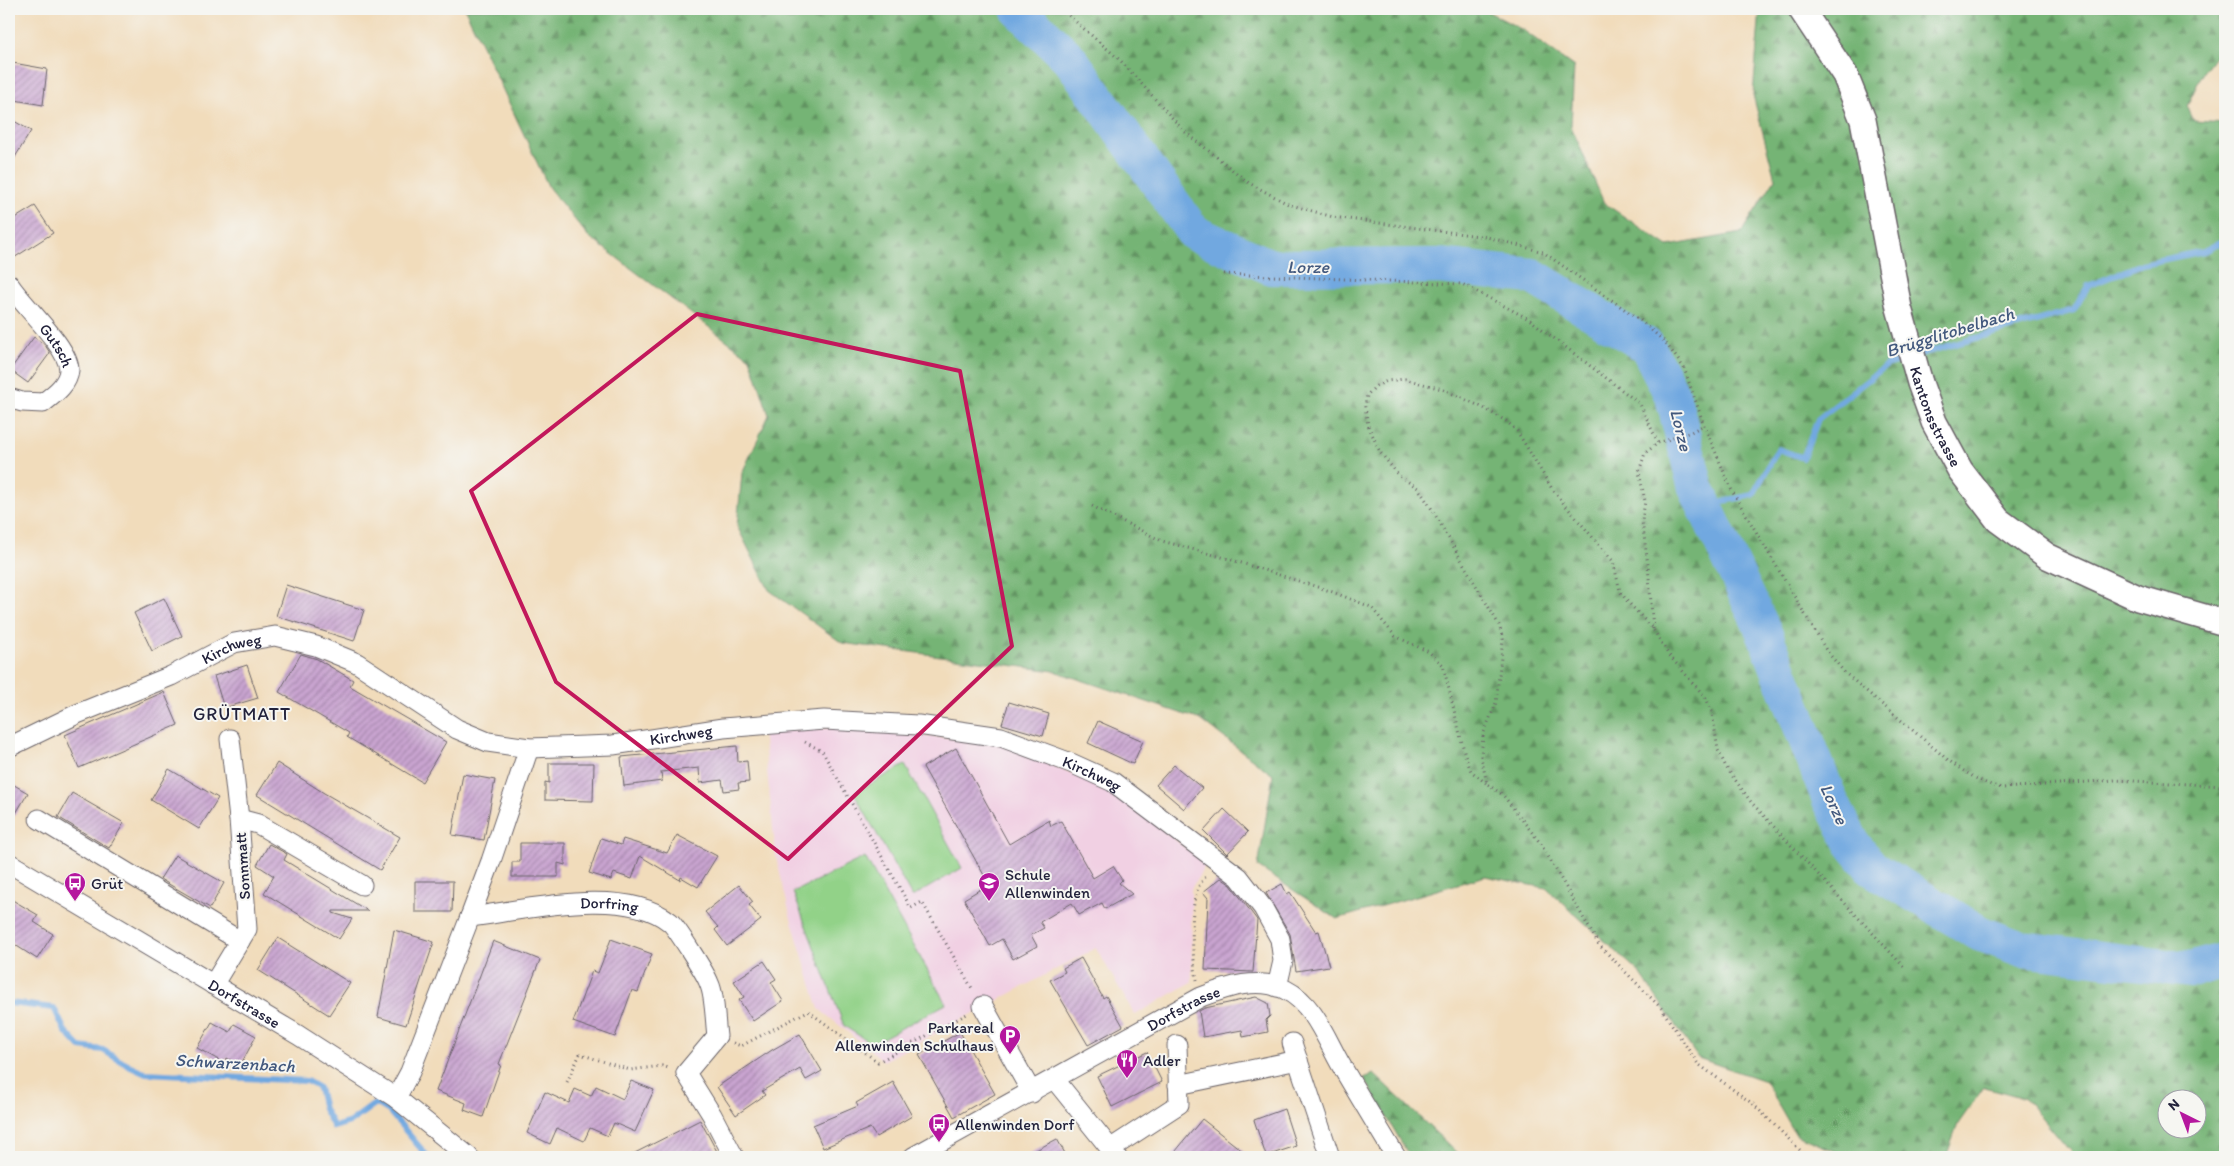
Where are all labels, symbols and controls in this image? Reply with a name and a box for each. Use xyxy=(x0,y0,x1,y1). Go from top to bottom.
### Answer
water label: Lorze xyxy=(1287,256,1331,278)
water label: Brügglitobelbach xyxy=(1883,302,2017,362)
street label: Gutsch xyxy=(35,319,78,370)
street label: Kantonsstrasse xyxy=(1906,364,1965,470)
water label: Lorze xyxy=(1665,407,1697,455)
street label: Kirchweg xyxy=(198,629,264,668)
district label: GRÜTMATT xyxy=(193,703,291,725)
street label: Kirchweg xyxy=(648,721,715,749)
street label: Kirchweg xyxy=(1060,752,1126,796)
water label: Lorze xyxy=(1815,780,1853,829)
street label: Sonnmatt xyxy=(231,832,254,900)
place label: Schule Allenwinden xyxy=(1005,865,1090,902)
bus stop icon: Grüt xyxy=(63,871,87,902)
school or university icon: Schule Allenwinden xyxy=(977,871,1001,902)
place label: Grüt xyxy=(91,874,123,893)
street label: Dorfring xyxy=(580,893,641,917)
street label: Dorfstrasse xyxy=(205,975,284,1032)
street label: Dorfstrasse xyxy=(1144,982,1223,1035)
place label: Parkareal Allenwinden Schulhaus xyxy=(835,1018,994,1055)
parking icon: Parkareal Allenwinden Schulhaus xyxy=(998,1024,1022,1055)
restaurant icon: Adler xyxy=(1115,1048,1139,1079)
water label: Schwarzenbach xyxy=(175,1049,296,1077)
place label: Adler xyxy=(1143,1051,1181,1070)
north arrow xyxy=(2156,1088,2206,1138)
text: N xyxy=(2164,1095,2183,1114)
bus stop icon: Allenwinden Dorf xyxy=(927,1112,951,1143)
place label: Allenwinden Dorf xyxy=(955,1115,1075,1134)

